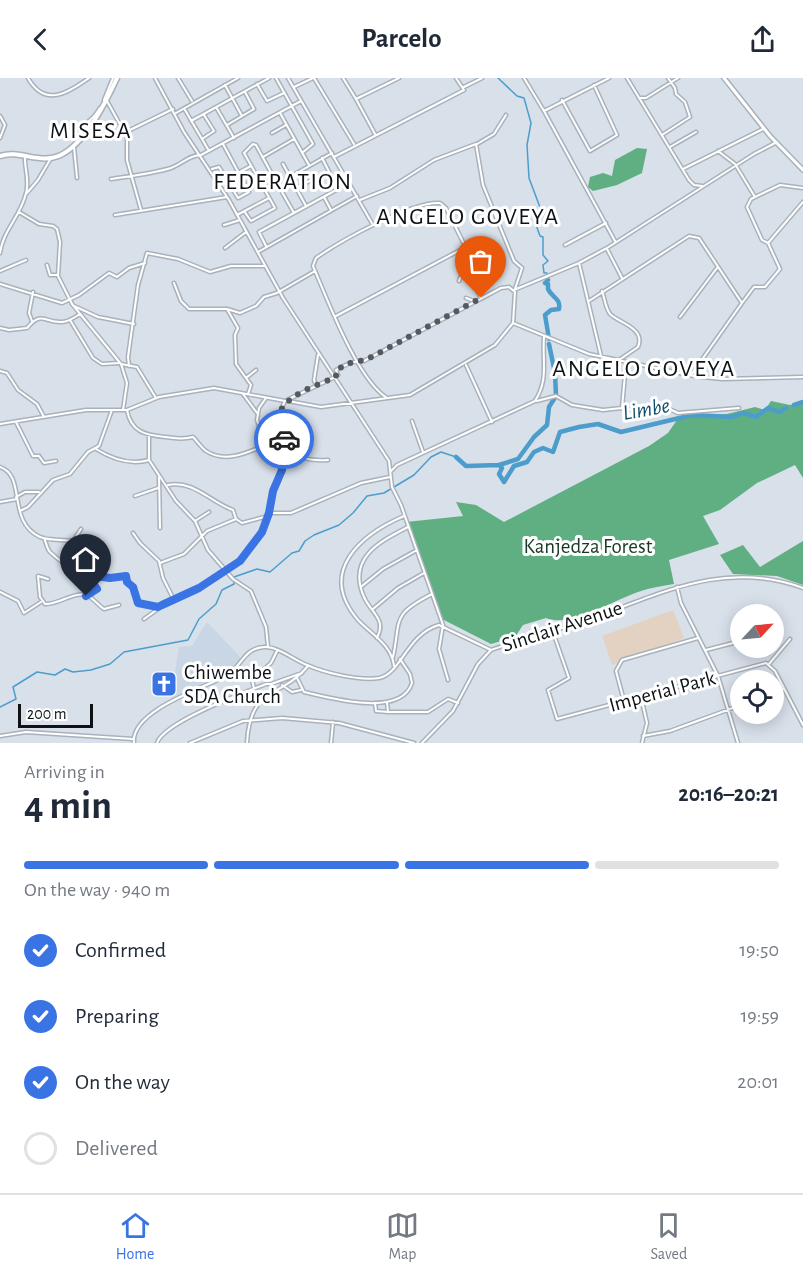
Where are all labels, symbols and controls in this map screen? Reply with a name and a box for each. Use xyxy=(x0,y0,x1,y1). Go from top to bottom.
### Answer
icon: back xyxy=(24,23,57,56)
icon: share xyxy=(746,23,779,56)
text: Parcelo xyxy=(361,25,442,52)
district label: MISESA xyxy=(50,119,132,143)
district label: FEDERATION xyxy=(213,170,353,194)
district label: ANGELO GOVEYA xyxy=(376,205,560,229)
pin xyxy=(455,236,506,298)
icon: bag xyxy=(464,245,497,278)
district label: ANGELO GOVEYA xyxy=(552,357,736,381)
water label: Limbe xyxy=(621,394,671,424)
courier xyxy=(254,409,314,469)
icon: car xyxy=(268,423,301,456)
pin xyxy=(60,534,111,596)
park label: Kanjedza Forest xyxy=(524,536,653,557)
icon: home xyxy=(69,543,102,576)
street label: Sinclair Avenue xyxy=(499,597,625,656)
north arrow xyxy=(730,604,784,658)
map controls xyxy=(730,604,784,724)
place label: Chiwembe SDA Church xyxy=(184,662,281,707)
street label: Imperial Park xyxy=(607,667,718,716)
church icon: Chiwembe SDA Church xyxy=(149,669,179,699)
button: locate xyxy=(730,670,784,724)
scale bar xyxy=(18,701,93,728)
text: 200 m xyxy=(27,706,67,722)
text: Arriving in xyxy=(24,762,105,782)
text: 20:16–20:21 xyxy=(678,783,779,805)
text: 4 min xyxy=(24,787,112,826)
text: On the way · 940 m xyxy=(24,880,170,900)
icon: check xyxy=(24,934,57,967)
text: Confirmed xyxy=(75,939,166,961)
text: 19:50 xyxy=(739,940,779,960)
icon: check xyxy=(24,1000,57,1033)
text: Preparing xyxy=(75,1005,159,1027)
text: 19:59 xyxy=(740,1006,779,1026)
icon: check xyxy=(24,1066,57,1099)
text: On the way xyxy=(75,1071,170,1093)
text: 20:01 xyxy=(737,1072,779,1092)
text: Delivered xyxy=(75,1137,158,1159)
tab: Home xyxy=(116,1209,154,1264)
tab: Map xyxy=(386,1209,419,1264)
tab: Saved xyxy=(651,1209,687,1264)

